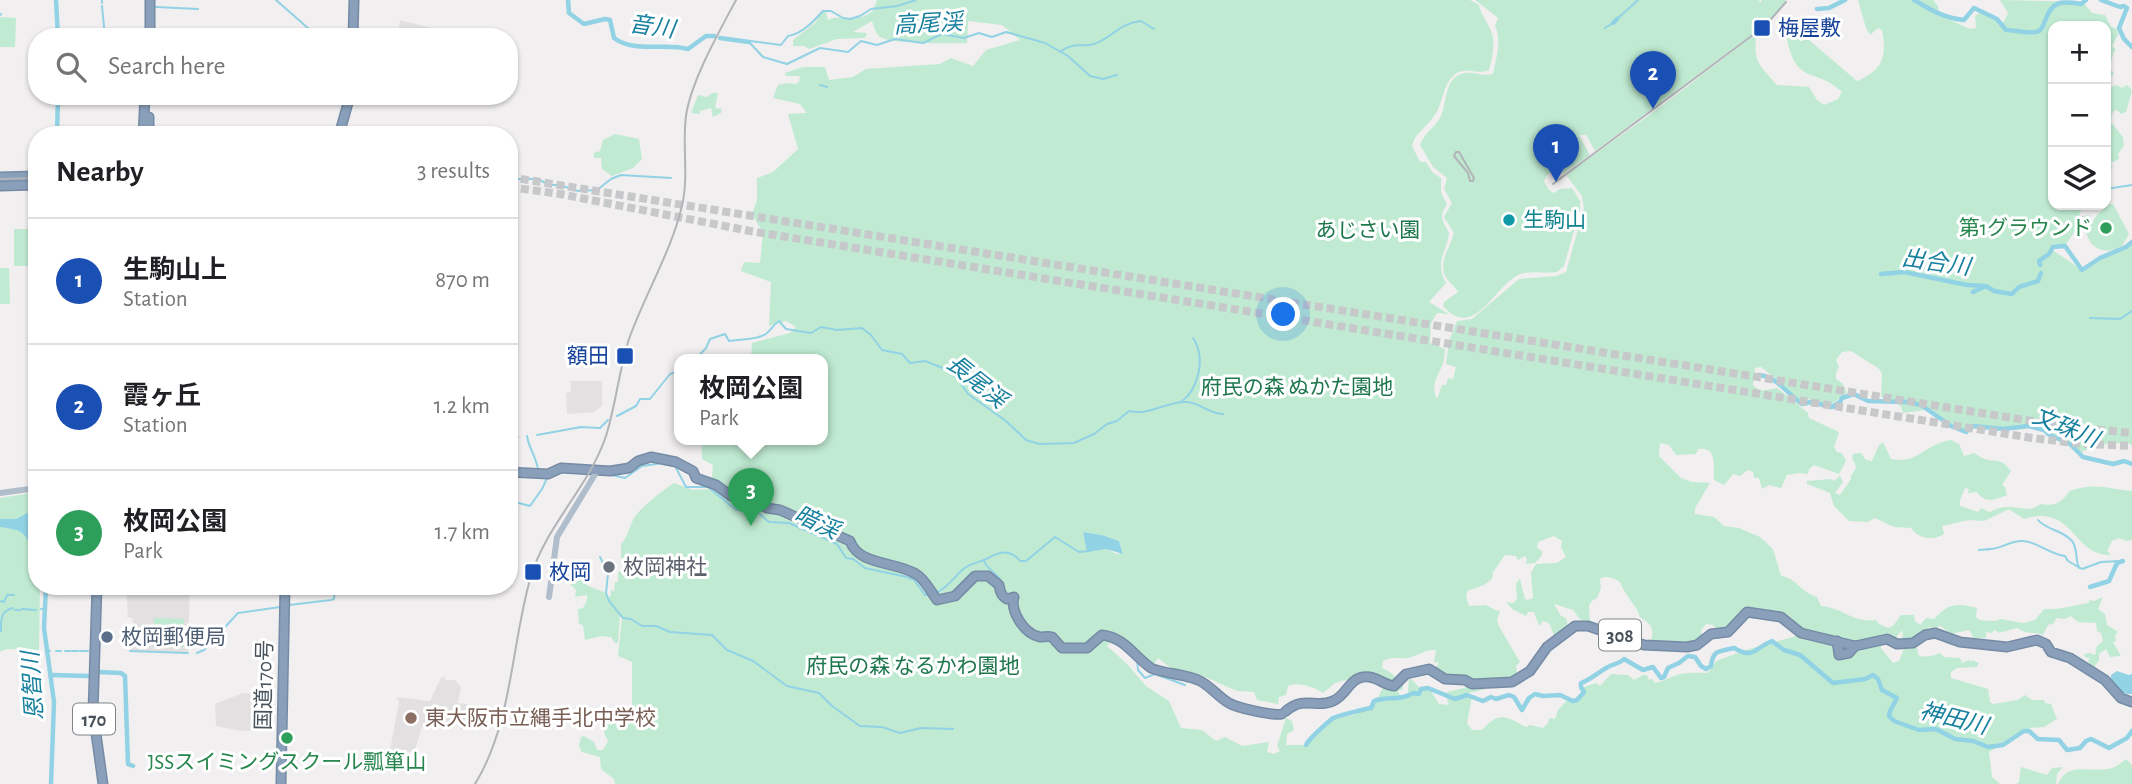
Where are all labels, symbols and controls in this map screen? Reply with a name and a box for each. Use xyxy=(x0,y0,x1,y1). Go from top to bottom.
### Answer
water label: 高尾渓 xyxy=(893,9,966,38)
water label: 音川 xyxy=(627,11,679,42)
place label: 梅屋敷 xyxy=(1778,17,1841,39)
marker: 梅屋敷 xyxy=(1752,18,1772,38)
map controls xyxy=(2048,21,2111,210)
button: + xyxy=(2048,21,2111,84)
search box xyxy=(28,28,518,105)
icon: search xyxy=(52,48,90,86)
pin: 2 xyxy=(1630,51,1676,109)
text: Search here xyxy=(108,53,226,79)
button: − xyxy=(2048,84,2111,147)
pin: 1 xyxy=(1533,124,1579,182)
button: layers xyxy=(2048,147,2111,210)
text: Nearby xyxy=(56,157,144,187)
text: 3 results xyxy=(417,160,490,183)
place label: 生駒山 xyxy=(1523,209,1586,231)
marker: 生駒山 xyxy=(1501,212,1517,228)
place label: 第1グラウンド xyxy=(1959,217,2092,239)
park label: あじさい園 xyxy=(1316,220,1421,241)
marker: 第1グラウンド xyxy=(2098,220,2114,236)
water label: 出合川 xyxy=(1900,245,1975,280)
text: 生駒山上 xyxy=(123,257,227,283)
text: 1 xyxy=(75,269,83,292)
text: 870 m xyxy=(435,269,490,292)
text: Station xyxy=(123,288,188,311)
your location xyxy=(1266,297,1300,331)
place label: 額田 xyxy=(567,345,609,367)
marker: 額田 xyxy=(615,346,635,366)
water label: 長尾渓 xyxy=(942,350,1014,415)
popup xyxy=(674,354,828,445)
text: 枚岡公園 xyxy=(699,376,803,402)
park label: 府民の森 ぬかた園地 xyxy=(1201,376,1393,398)
text: 霞ヶ丘 xyxy=(123,383,201,409)
text: 2 xyxy=(74,395,84,418)
text: 1.2 km xyxy=(434,395,490,418)
water label: 文珠川 xyxy=(2029,403,2105,453)
text: Park xyxy=(699,407,739,430)
text: Station xyxy=(123,414,188,437)
pin: 3 xyxy=(728,468,774,526)
water label: 暗渓 xyxy=(791,501,846,545)
text: 枚岡公園 xyxy=(123,509,227,535)
text: 3 xyxy=(74,521,84,544)
text: 1.7 km xyxy=(435,521,490,544)
text: Park xyxy=(123,540,163,563)
place label: 枚岡神社 xyxy=(623,556,707,578)
marker: 枚岡神社 xyxy=(601,559,617,575)
place label: 枚岡 xyxy=(549,561,591,583)
marker: 枚岡 xyxy=(523,562,543,582)
road number: 308 xyxy=(1599,620,1641,650)
place label: 枚岡郵便局 xyxy=(121,626,226,648)
marker: 枚岡郵便局 xyxy=(99,629,115,645)
street label: 国道170号 xyxy=(252,640,276,730)
water label: 恩智川 xyxy=(17,648,47,721)
park label: 府民の森 なるかわ園地 xyxy=(806,655,1020,677)
water label: 神田川 xyxy=(1917,698,1993,740)
road number: 170 xyxy=(73,704,115,734)
place label: 東大阪市立縄手北中学校 xyxy=(425,707,656,729)
marker: 東大阪市立縄手北中学校 xyxy=(403,710,419,726)
marker: JSSスイミングスクール瓢箪山 xyxy=(279,730,295,746)
place label: JSSスイミングスクール瓢箪山 xyxy=(148,751,426,773)

